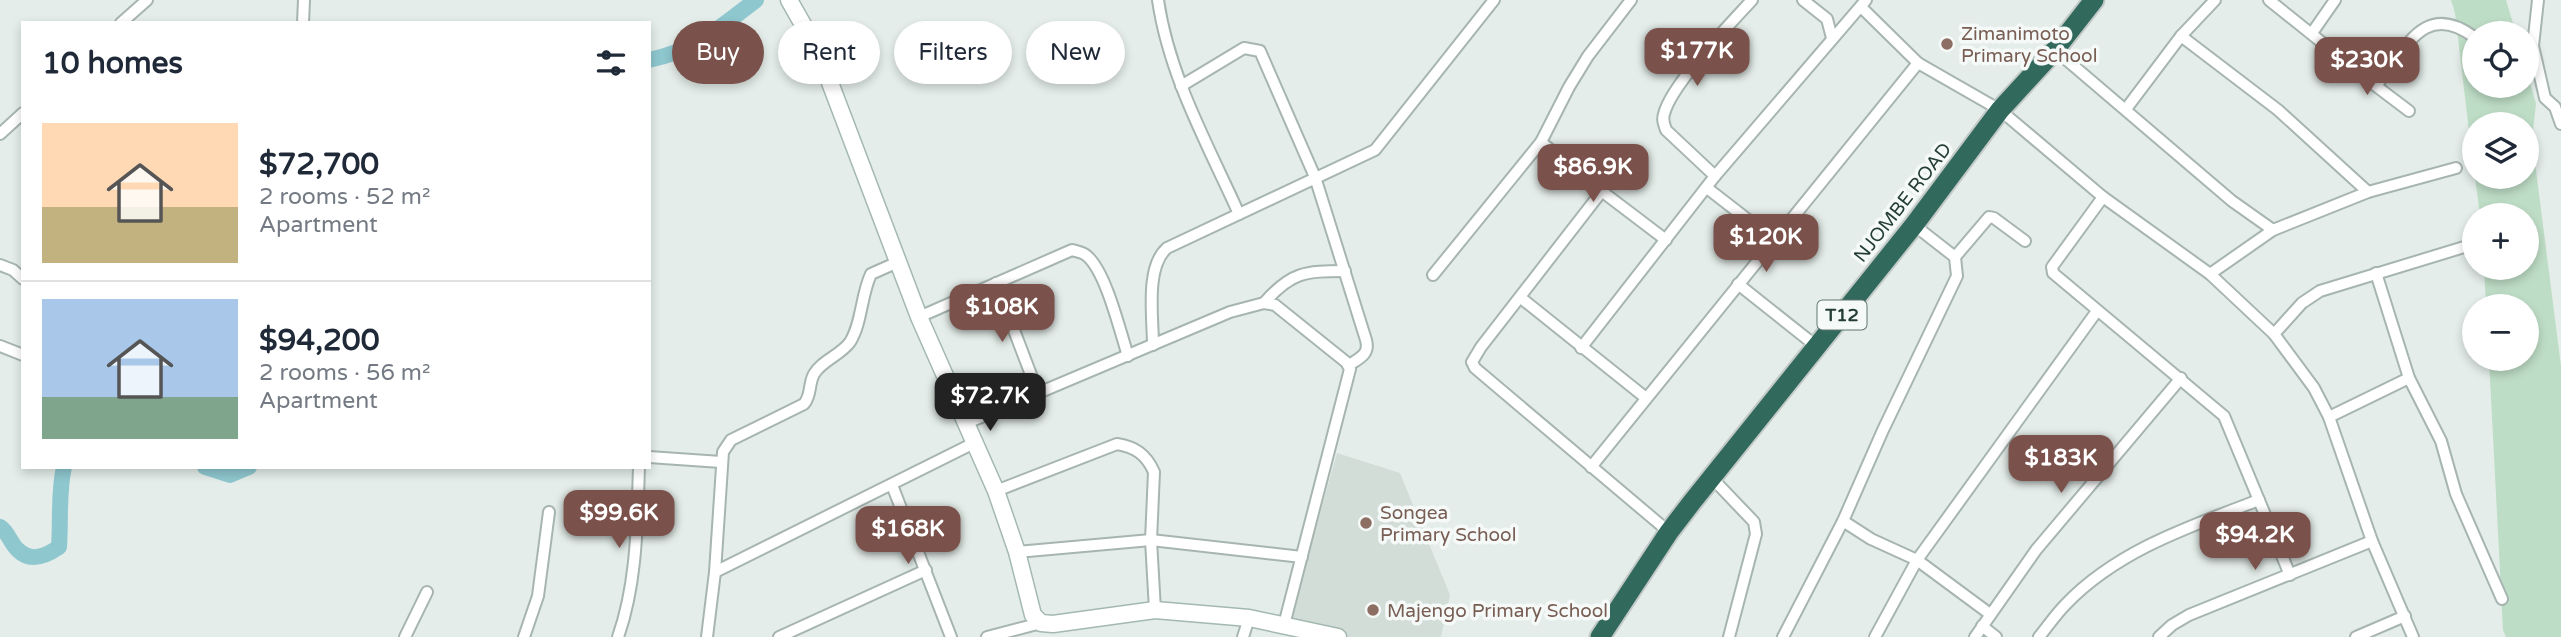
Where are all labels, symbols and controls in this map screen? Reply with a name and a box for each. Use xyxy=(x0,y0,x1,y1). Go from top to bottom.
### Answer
chip: Buy xyxy=(672,21,764,84)
chip: Rent xyxy=(778,21,880,84)
chip: Filters xyxy=(894,21,1012,84)
chip: New xyxy=(1026,21,1125,84)
map controls xyxy=(2462,21,2539,371)
button: locate xyxy=(2462,21,2539,98)
place label: Zimanimoto Primary School xyxy=(1961,23,2097,67)
pin: $177K xyxy=(1648,28,1746,88)
marker: Zimanimoto Primary School xyxy=(1939,36,1955,52)
text: $177K xyxy=(1661,37,1733,65)
pin: $230K xyxy=(2318,38,2416,97)
icon: filters xyxy=(592,44,630,82)
text: 10 homes xyxy=(42,45,183,82)
text: $230K xyxy=(2331,46,2403,74)
button: layers xyxy=(2462,112,2539,189)
street label: NJOMBE ROAD xyxy=(1849,139,1956,267)
pin: $86.9K xyxy=(1536,144,1650,204)
text: $72,700 xyxy=(259,146,379,183)
icon: home xyxy=(98,151,182,235)
text: $86.9K xyxy=(1554,153,1632,181)
text: 2 rooms · 52 m² xyxy=(259,183,430,211)
button: + xyxy=(2462,203,2539,280)
text: Apartment xyxy=(259,211,378,239)
pin: $120K xyxy=(1717,215,1815,274)
text: $120K xyxy=(1730,223,1802,251)
pin: $108K xyxy=(953,284,1051,344)
text: $108K xyxy=(966,293,1038,321)
button: − xyxy=(2462,294,2539,371)
road number: T12 xyxy=(1818,300,1867,330)
text: $94,200 xyxy=(259,322,379,359)
icon: home xyxy=(98,327,182,411)
text: 2 rooms · 56 m² xyxy=(259,359,430,387)
pin: $72.7K xyxy=(933,374,1047,433)
text: $72.7K xyxy=(951,382,1029,410)
text: Apartment xyxy=(259,387,378,415)
pin: $183K xyxy=(2012,435,2110,495)
text: $183K xyxy=(2025,444,2097,472)
pin: $99.6K xyxy=(562,490,676,550)
text: $99.6K xyxy=(580,499,658,527)
place label: Songea Primary School xyxy=(1380,502,1516,546)
pin: $168K xyxy=(859,506,957,566)
pin: $94.2K xyxy=(2198,512,2312,572)
text: $168K xyxy=(872,515,944,543)
marker: Songea Primary School xyxy=(1358,515,1374,531)
text: $94.2K xyxy=(2216,521,2294,549)
place label: Majengo Primary School xyxy=(1387,600,1608,622)
marker: Majengo Primary School xyxy=(1365,602,1381,618)

